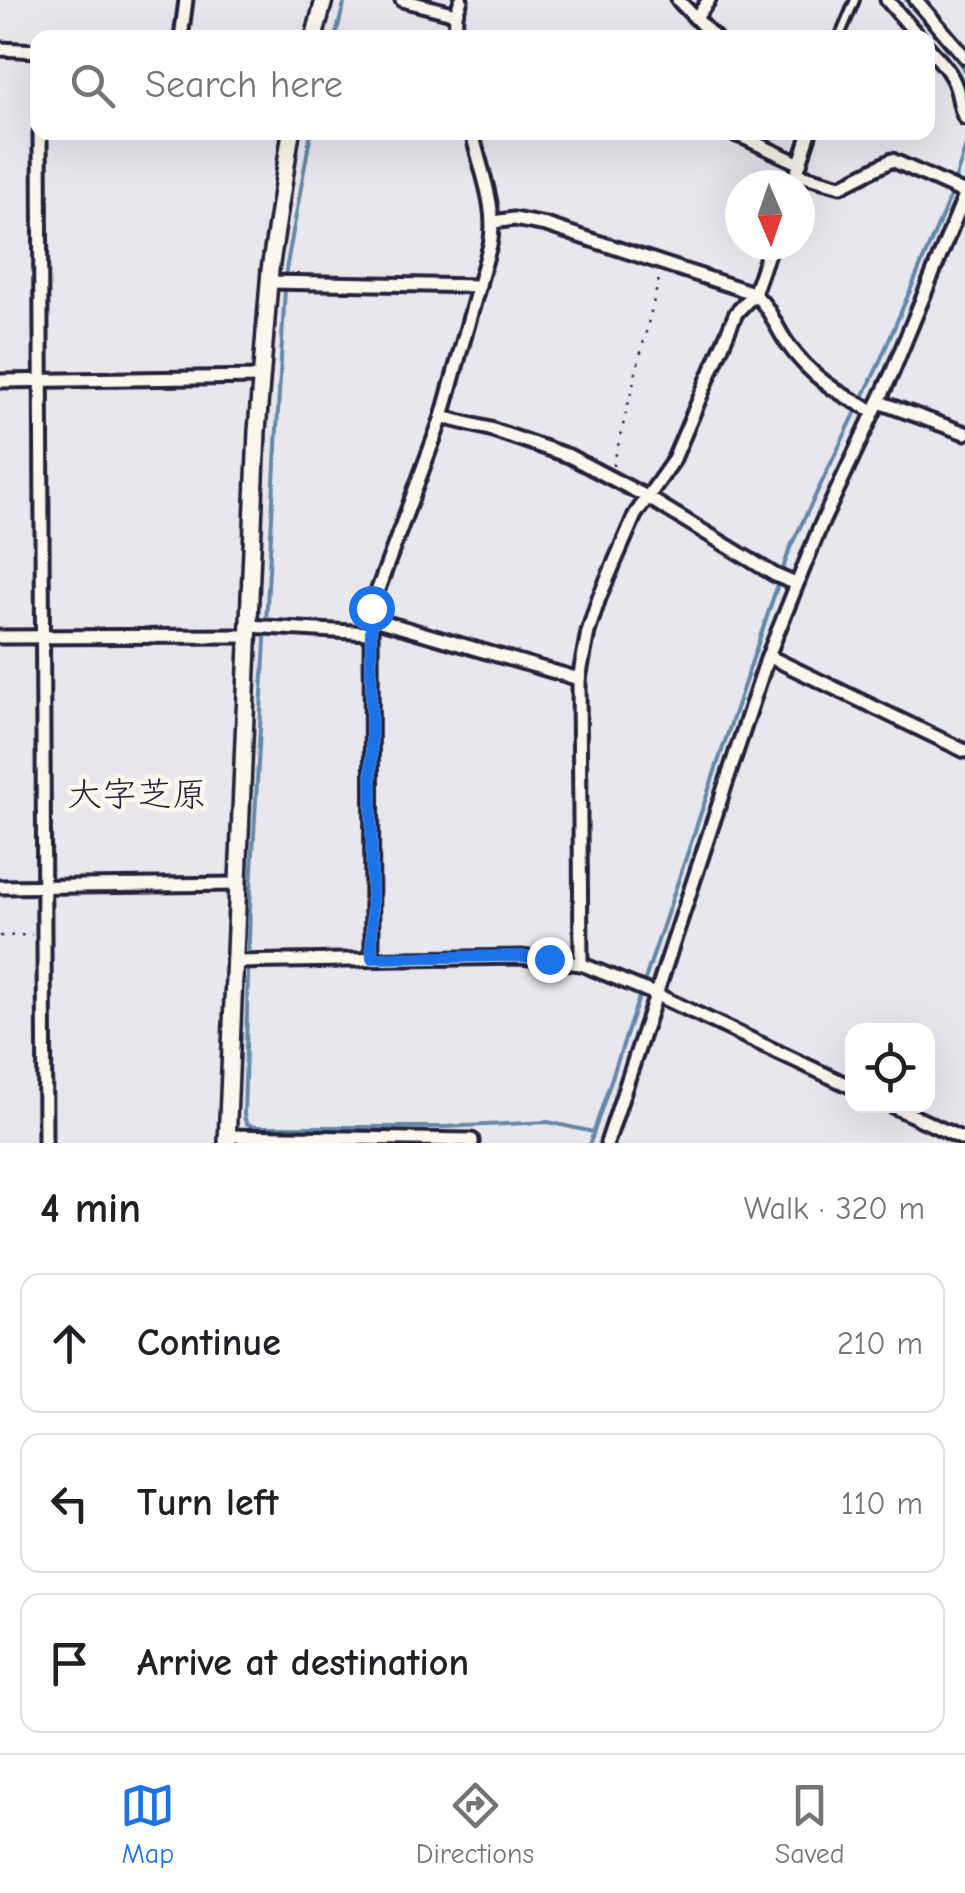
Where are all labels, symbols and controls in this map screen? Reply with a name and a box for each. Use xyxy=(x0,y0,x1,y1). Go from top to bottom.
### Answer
search box xyxy=(30,30,935,140)
icon: search xyxy=(65,58,120,113)
text: Search here xyxy=(145,63,343,107)
north arrow xyxy=(725,170,815,260)
route start xyxy=(349,586,395,632)
district label: 大字芝原 xyxy=(67,774,207,815)
route end xyxy=(527,937,573,983)
map controls xyxy=(845,1023,935,1113)
button: locate xyxy=(845,1023,935,1113)
text: 4 min xyxy=(40,1184,141,1233)
text: Walk · 320 m xyxy=(744,1190,925,1227)
icon: ahead xyxy=(42,1316,97,1371)
text: Continue xyxy=(137,1321,281,1365)
text: 210 m xyxy=(837,1325,923,1362)
icon: left xyxy=(42,1476,97,1531)
text: Turn left xyxy=(137,1481,278,1525)
text: 110 m xyxy=(841,1485,923,1522)
icon: arrive xyxy=(42,1636,97,1691)
text: Arrive at destination xyxy=(137,1641,469,1685)
tab: Map xyxy=(120,1778,175,1870)
tab: Directions xyxy=(416,1778,534,1870)
tab: Saved xyxy=(775,1778,845,1870)

